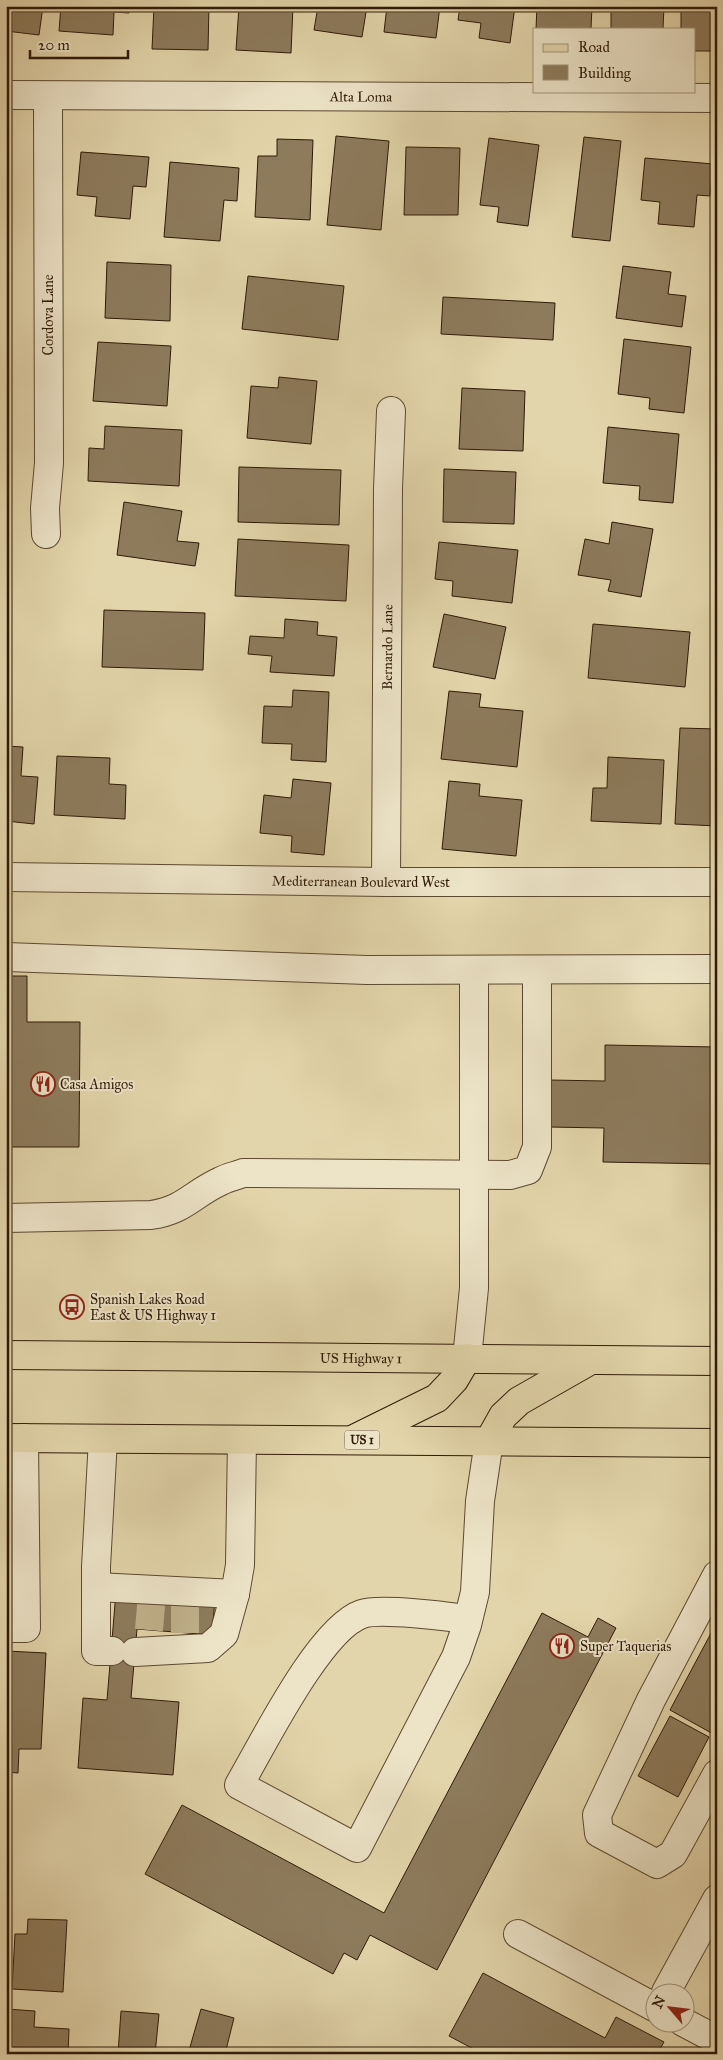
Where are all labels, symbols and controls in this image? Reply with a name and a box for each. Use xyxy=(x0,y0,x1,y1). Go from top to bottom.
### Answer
scale bar xyxy=(30,28,128,60)
legend xyxy=(533,28,696,92)
text: 20 m xyxy=(38,36,70,54)
text: Road xyxy=(578,38,610,56)
text: Building xyxy=(578,64,632,82)
street label: Alta Loma xyxy=(329,88,392,105)
street label: Cordova Lane xyxy=(40,274,57,356)
street label: Bernardo Lane xyxy=(378,604,396,690)
street label: Mediterranean Boulevard West xyxy=(272,872,450,891)
restaurant icon: Casa Amigos xyxy=(30,1071,56,1097)
place label: Casa Amigos xyxy=(60,1076,133,1093)
place label: Spanish Lakes Road East & US Highway 1 xyxy=(90,1291,216,1324)
bus stop icon: Spanish Lakes Road East & US Highway 1 xyxy=(59,1294,85,1320)
street label: US Highway 1 xyxy=(320,1349,403,1367)
road number: US 1 xyxy=(344,1430,380,1450)
restaurant icon: Super Taquerias xyxy=(549,1633,575,1659)
place label: Super Taquerias xyxy=(580,1638,671,1656)
north arrow xyxy=(646,1982,696,2032)
text: N xyxy=(649,1993,669,2011)

